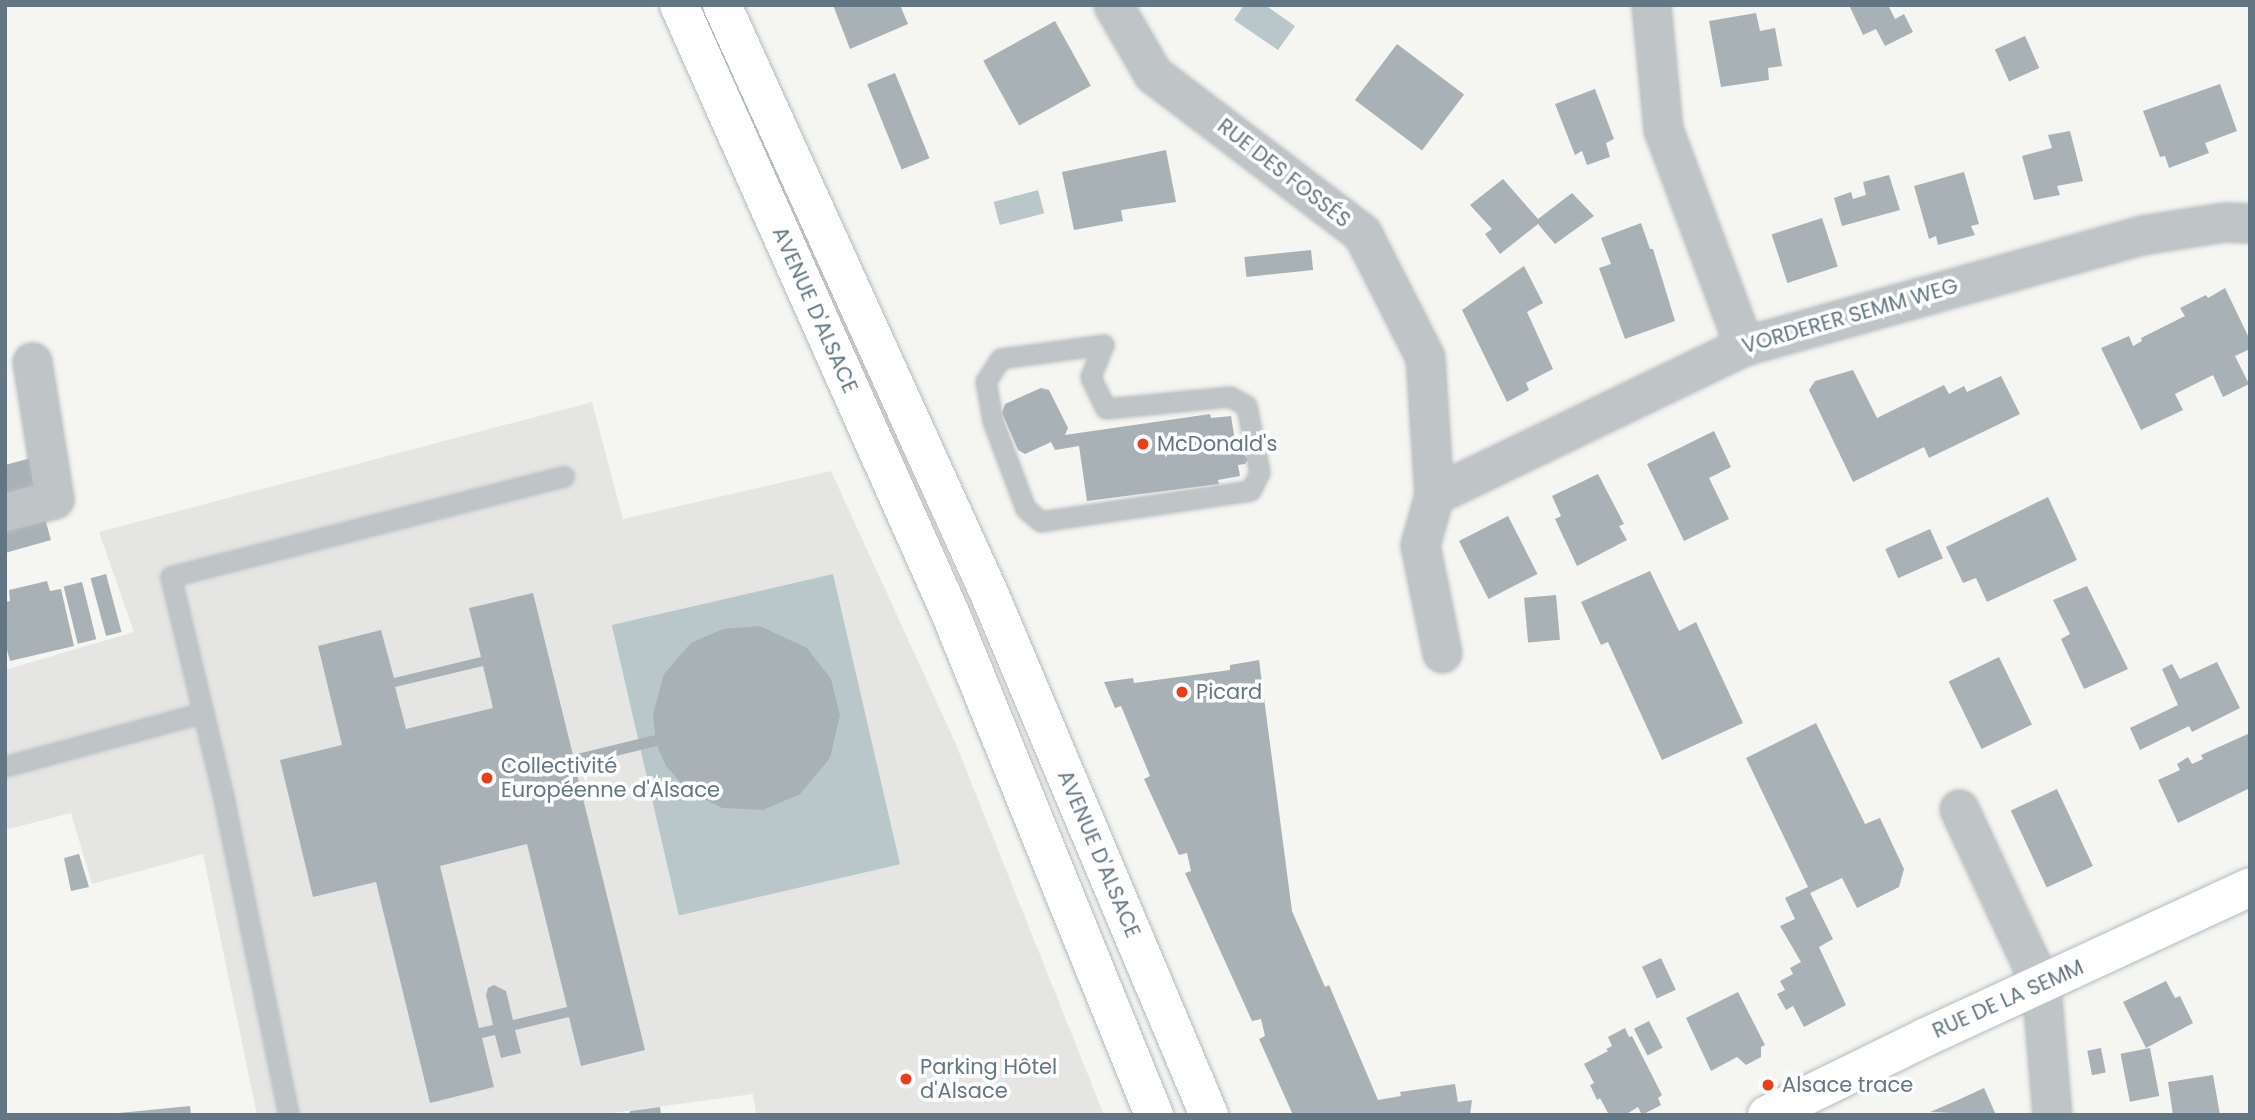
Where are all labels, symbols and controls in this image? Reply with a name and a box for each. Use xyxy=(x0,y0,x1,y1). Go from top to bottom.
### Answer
street label: RUE DES FOSSÉS xyxy=(1213,113,1355,233)
street label: AVENUE D'ALSACE xyxy=(767,223,863,397)
street label: VORDERER SEMM WEG xyxy=(1739,273,1961,359)
place label: McDonald's xyxy=(1157,431,1277,457)
marker: McDonald's xyxy=(1135,436,1151,452)
place label: Picard xyxy=(1196,679,1262,705)
marker: Picard xyxy=(1174,684,1190,700)
place label: Collectivité Européenne d'Alsace xyxy=(501,753,720,803)
street label: AVENUE D'ALSACE xyxy=(1052,767,1146,941)
marker: Collectivité Européenne d'Alsace xyxy=(479,770,495,786)
street label: RUE DE LA SEMM xyxy=(1929,954,2087,1044)
place label: Parking Hôtel d'Alsace xyxy=(920,1054,1057,1104)
marker: Parking Hôtel d'Alsace xyxy=(898,1071,914,1087)
place label: Alsace trace xyxy=(1782,1072,1913,1098)
marker: Alsace trace xyxy=(1760,1077,1776,1093)

